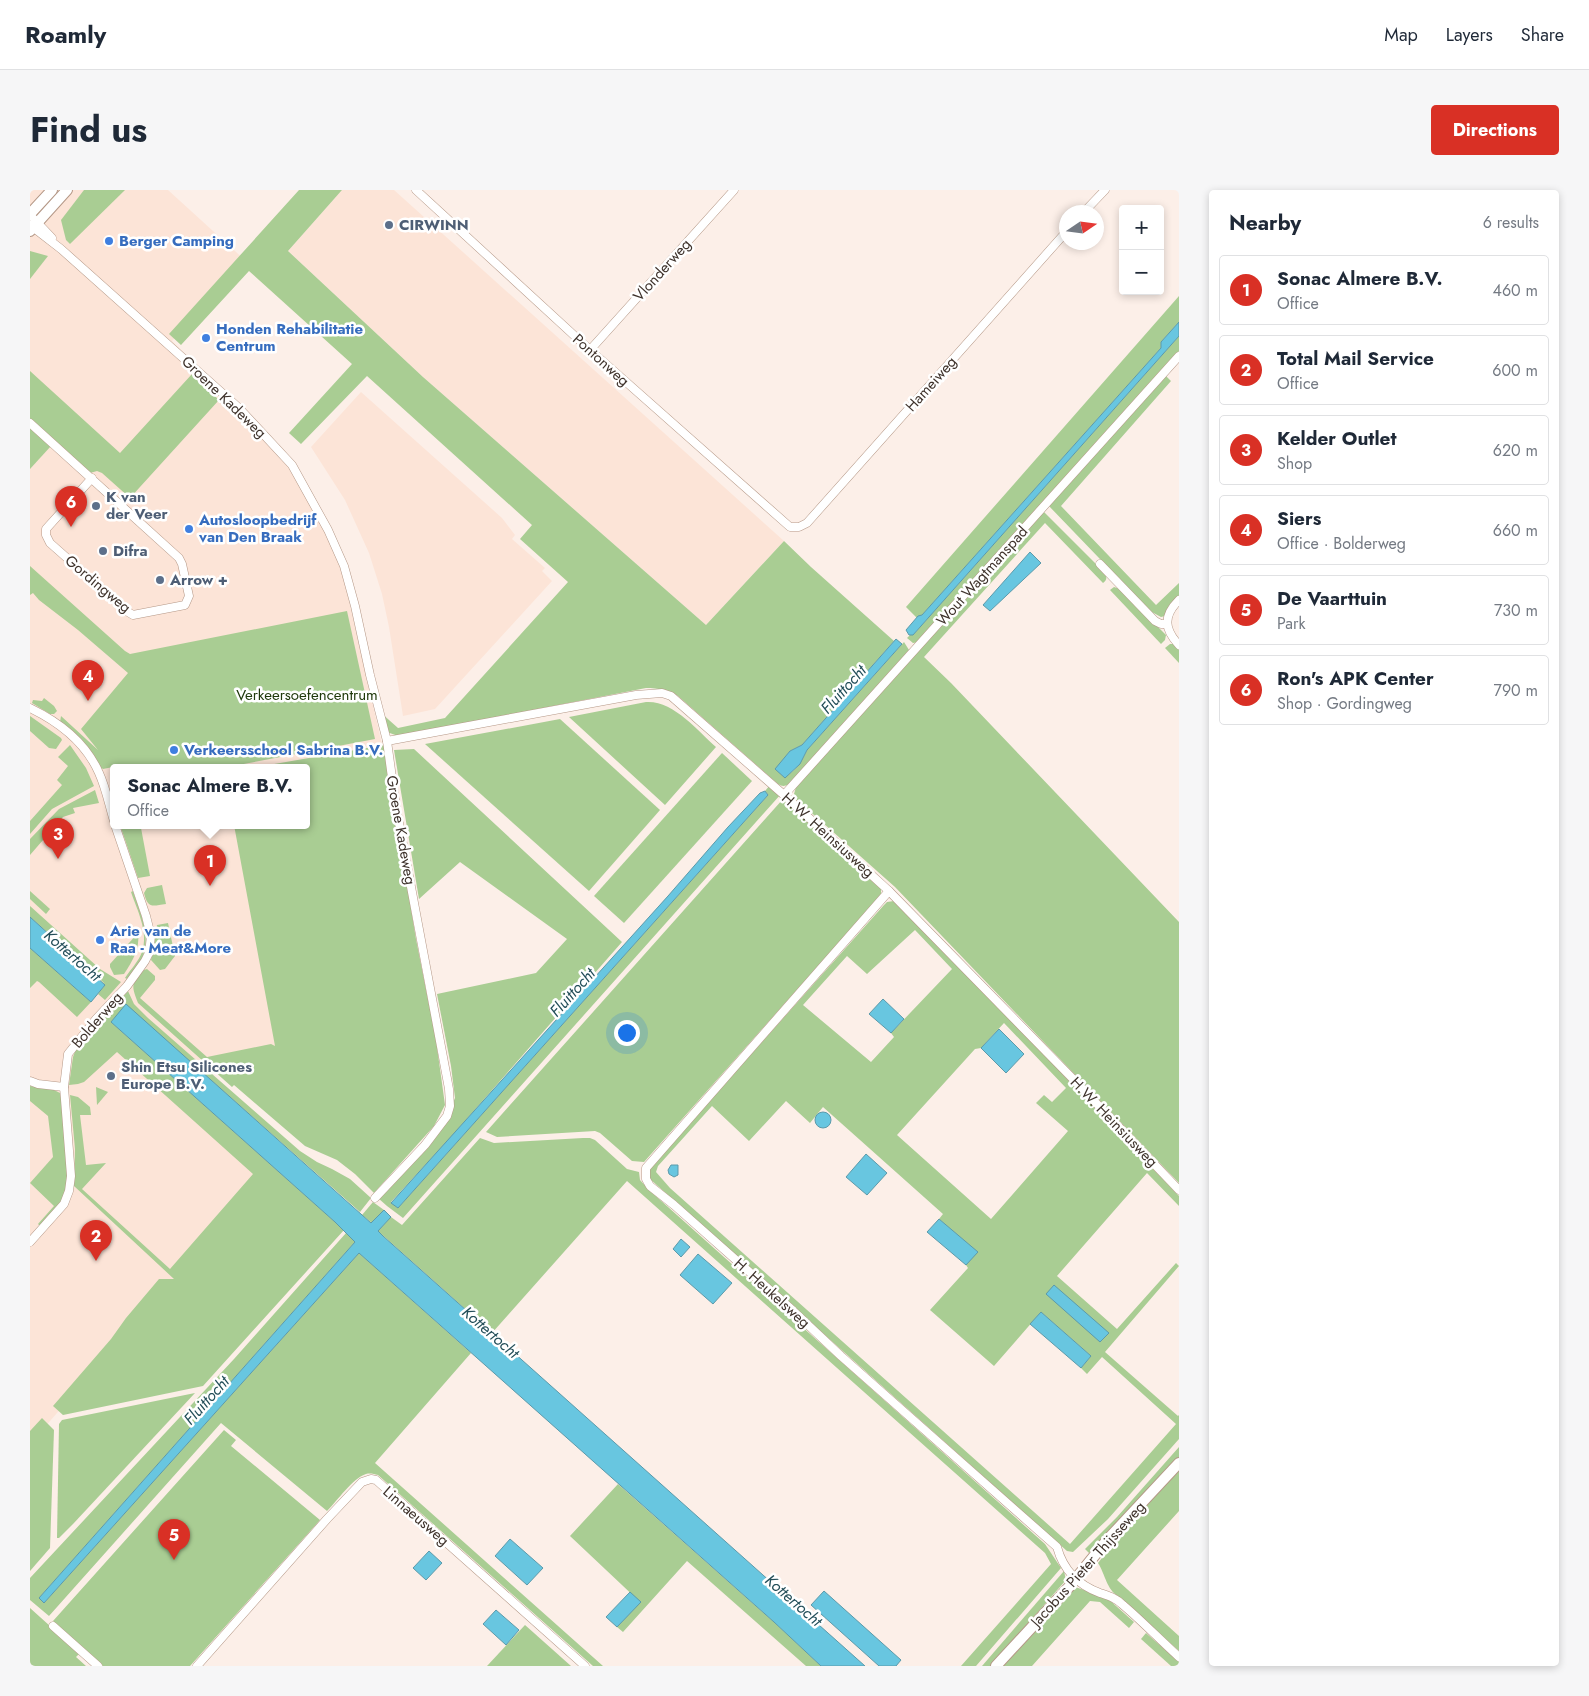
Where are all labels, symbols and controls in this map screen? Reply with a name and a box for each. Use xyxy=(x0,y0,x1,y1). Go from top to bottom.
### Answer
text: Roamly xyxy=(25,17,106,52)
text: Map xyxy=(1384,22,1418,48)
text: Layers xyxy=(1446,22,1493,48)
text: Share xyxy=(1521,22,1564,48)
text: Find us xyxy=(30,105,147,155)
button: Directions xyxy=(1431,105,1559,155)
north arrow xyxy=(1059,205,1104,250)
map controls xyxy=(1119,205,1164,295)
button: + xyxy=(1119,205,1164,250)
text: Nearby xyxy=(1229,208,1301,238)
text: 6 results xyxy=(1483,211,1539,234)
place label: CIRWINN xyxy=(399,214,469,236)
marker: CIRWINN xyxy=(383,219,395,231)
place label: Berger Camping xyxy=(119,230,234,252)
street label: Vlonderweg xyxy=(628,234,696,306)
marker: Berger Camping xyxy=(103,235,115,247)
button: − xyxy=(1119,250,1164,295)
text: Sonac Almere B.V. xyxy=(1277,265,1443,292)
text: 1 xyxy=(1242,279,1250,302)
text: 460 m xyxy=(1493,279,1538,302)
text: Office xyxy=(1277,292,1319,315)
place label: Honden Rehabilitatie Centrum xyxy=(216,318,364,357)
street label: Pontonweg xyxy=(568,329,634,391)
marker: Honden Rehabilitatie Centrum xyxy=(200,332,212,344)
text: Total Mail Service xyxy=(1277,345,1434,372)
street label: Groene Kadeweg xyxy=(177,351,271,443)
street label: Hameiweg xyxy=(900,352,962,416)
text: 2 xyxy=(1241,359,1251,382)
text: 600 m xyxy=(1492,359,1538,382)
text: Office xyxy=(1277,372,1319,395)
text: Kelder Outlet xyxy=(1277,425,1396,452)
text: 3 xyxy=(1241,439,1251,462)
text: 620 m xyxy=(1493,439,1538,462)
text: Shop xyxy=(1277,452,1312,475)
pin: 6 xyxy=(55,486,87,527)
place label: K van der Veer xyxy=(106,486,169,525)
marker: K van der Veer xyxy=(90,500,102,512)
text: Siers xyxy=(1277,505,1321,532)
place label: Autosloopbedrijf van Den Braak xyxy=(198,509,317,548)
text: 4 xyxy=(1240,519,1252,542)
text: 660 m xyxy=(1493,519,1538,542)
street label: Wout Wagtmanspad xyxy=(931,521,1033,631)
marker: Autosloopbedrijf van Den Braak xyxy=(183,523,195,535)
text: Office · Bolderweg xyxy=(1277,532,1406,555)
place label: Difra xyxy=(113,540,148,562)
marker: Difra xyxy=(97,545,109,557)
street label: Gordingweg xyxy=(60,550,136,618)
place label: Arrow + xyxy=(169,569,228,591)
marker: Arrow + xyxy=(154,574,166,586)
text: De Vaarttuin xyxy=(1277,585,1387,612)
text: 5 xyxy=(1241,599,1251,622)
text: 730 m xyxy=(1494,599,1538,622)
text: Park xyxy=(1277,612,1306,635)
water label: Fluittocht xyxy=(815,659,872,719)
pin: 4 xyxy=(72,660,104,701)
text: Ron's APK Center xyxy=(1277,665,1434,692)
text: 6 xyxy=(1241,679,1251,702)
text: 790 m xyxy=(1494,679,1538,702)
park label: Verkeersoefencentrum xyxy=(236,684,378,706)
text: Shop · Gordingweg xyxy=(1277,692,1412,715)
place label: Verkeersschool Sabrina B.V. xyxy=(183,739,383,761)
marker: Verkeersschool Sabrina B.V. xyxy=(168,744,180,756)
popup xyxy=(110,764,310,829)
text: Sonac Almere B.V. xyxy=(127,772,293,799)
street label: Groene Kadeweg xyxy=(381,774,421,886)
street label: H.W. Heinsiusweg xyxy=(777,787,879,883)
text: Office xyxy=(127,799,169,822)
pin: 3 xyxy=(42,818,74,859)
pin: 1 xyxy=(194,845,226,886)
place label: Arie van de Raa - Meat&More xyxy=(109,920,231,959)
water label: Kottertocht xyxy=(39,924,107,988)
marker: Arie van de Raa - Meat&More xyxy=(94,934,106,946)
water label: Fluittocht xyxy=(544,962,601,1022)
street label: Bolderweg xyxy=(66,987,128,1053)
your location xyxy=(614,1020,640,1046)
place label: Shin Etsu Silicones Europe B.V. xyxy=(121,1056,252,1095)
marker: Shin Etsu Silicones Europe B.V. xyxy=(105,1070,117,1082)
street label: H.W. Heinsiusweg xyxy=(1065,1072,1163,1172)
pin: 2 xyxy=(80,1220,112,1261)
street label: H. Heukelsweg xyxy=(729,1253,815,1333)
water label: Kottertocht xyxy=(457,1301,525,1365)
water label: Fluittocht xyxy=(178,1370,235,1430)
street label: Linnaeusweg xyxy=(378,1481,454,1551)
street label: Jacobus Pieter Thijsseweg xyxy=(1024,1496,1150,1633)
pin: 5 xyxy=(158,1519,190,1560)
water label: Kottertocht xyxy=(760,1569,828,1633)

